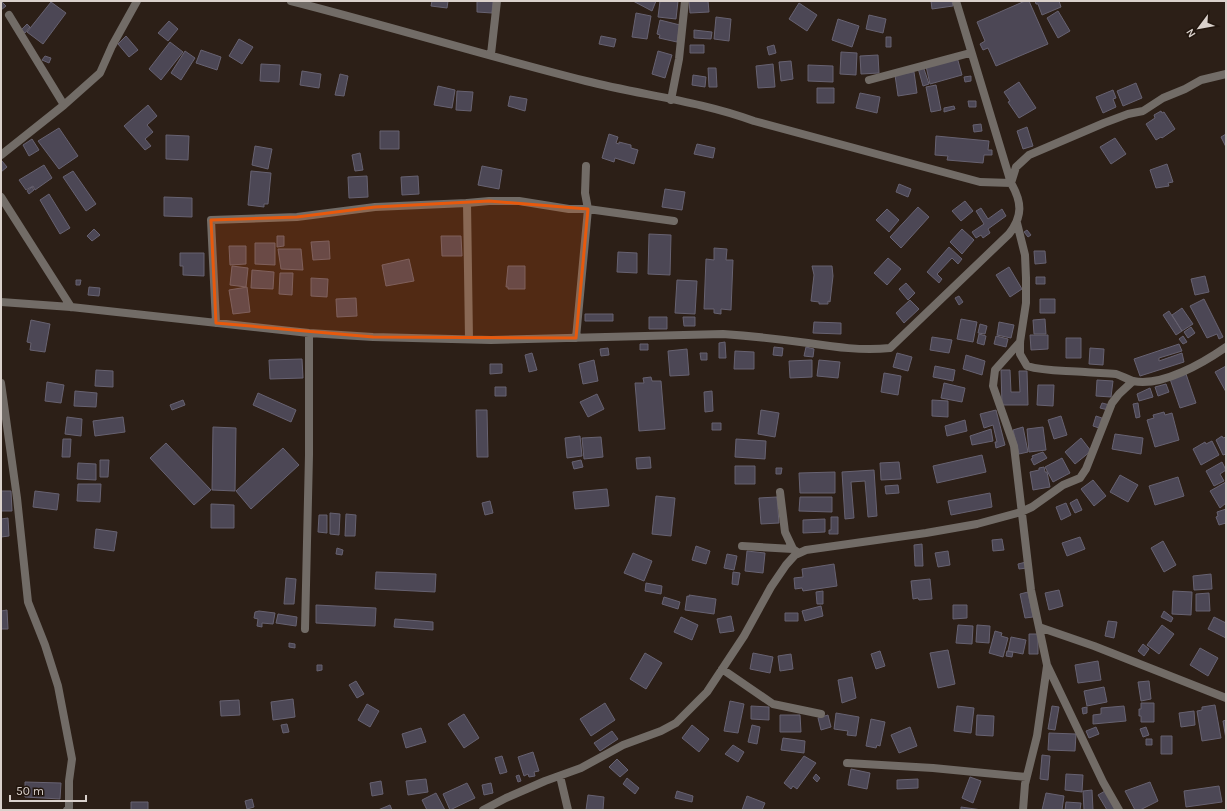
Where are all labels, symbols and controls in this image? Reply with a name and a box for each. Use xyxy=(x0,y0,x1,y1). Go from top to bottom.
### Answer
north arrow xyxy=(1179,8,1219,48)
text: N xyxy=(1183,26,1199,40)
scale bar xyxy=(10,777,86,803)
text: 50 m xyxy=(16,784,44,798)

